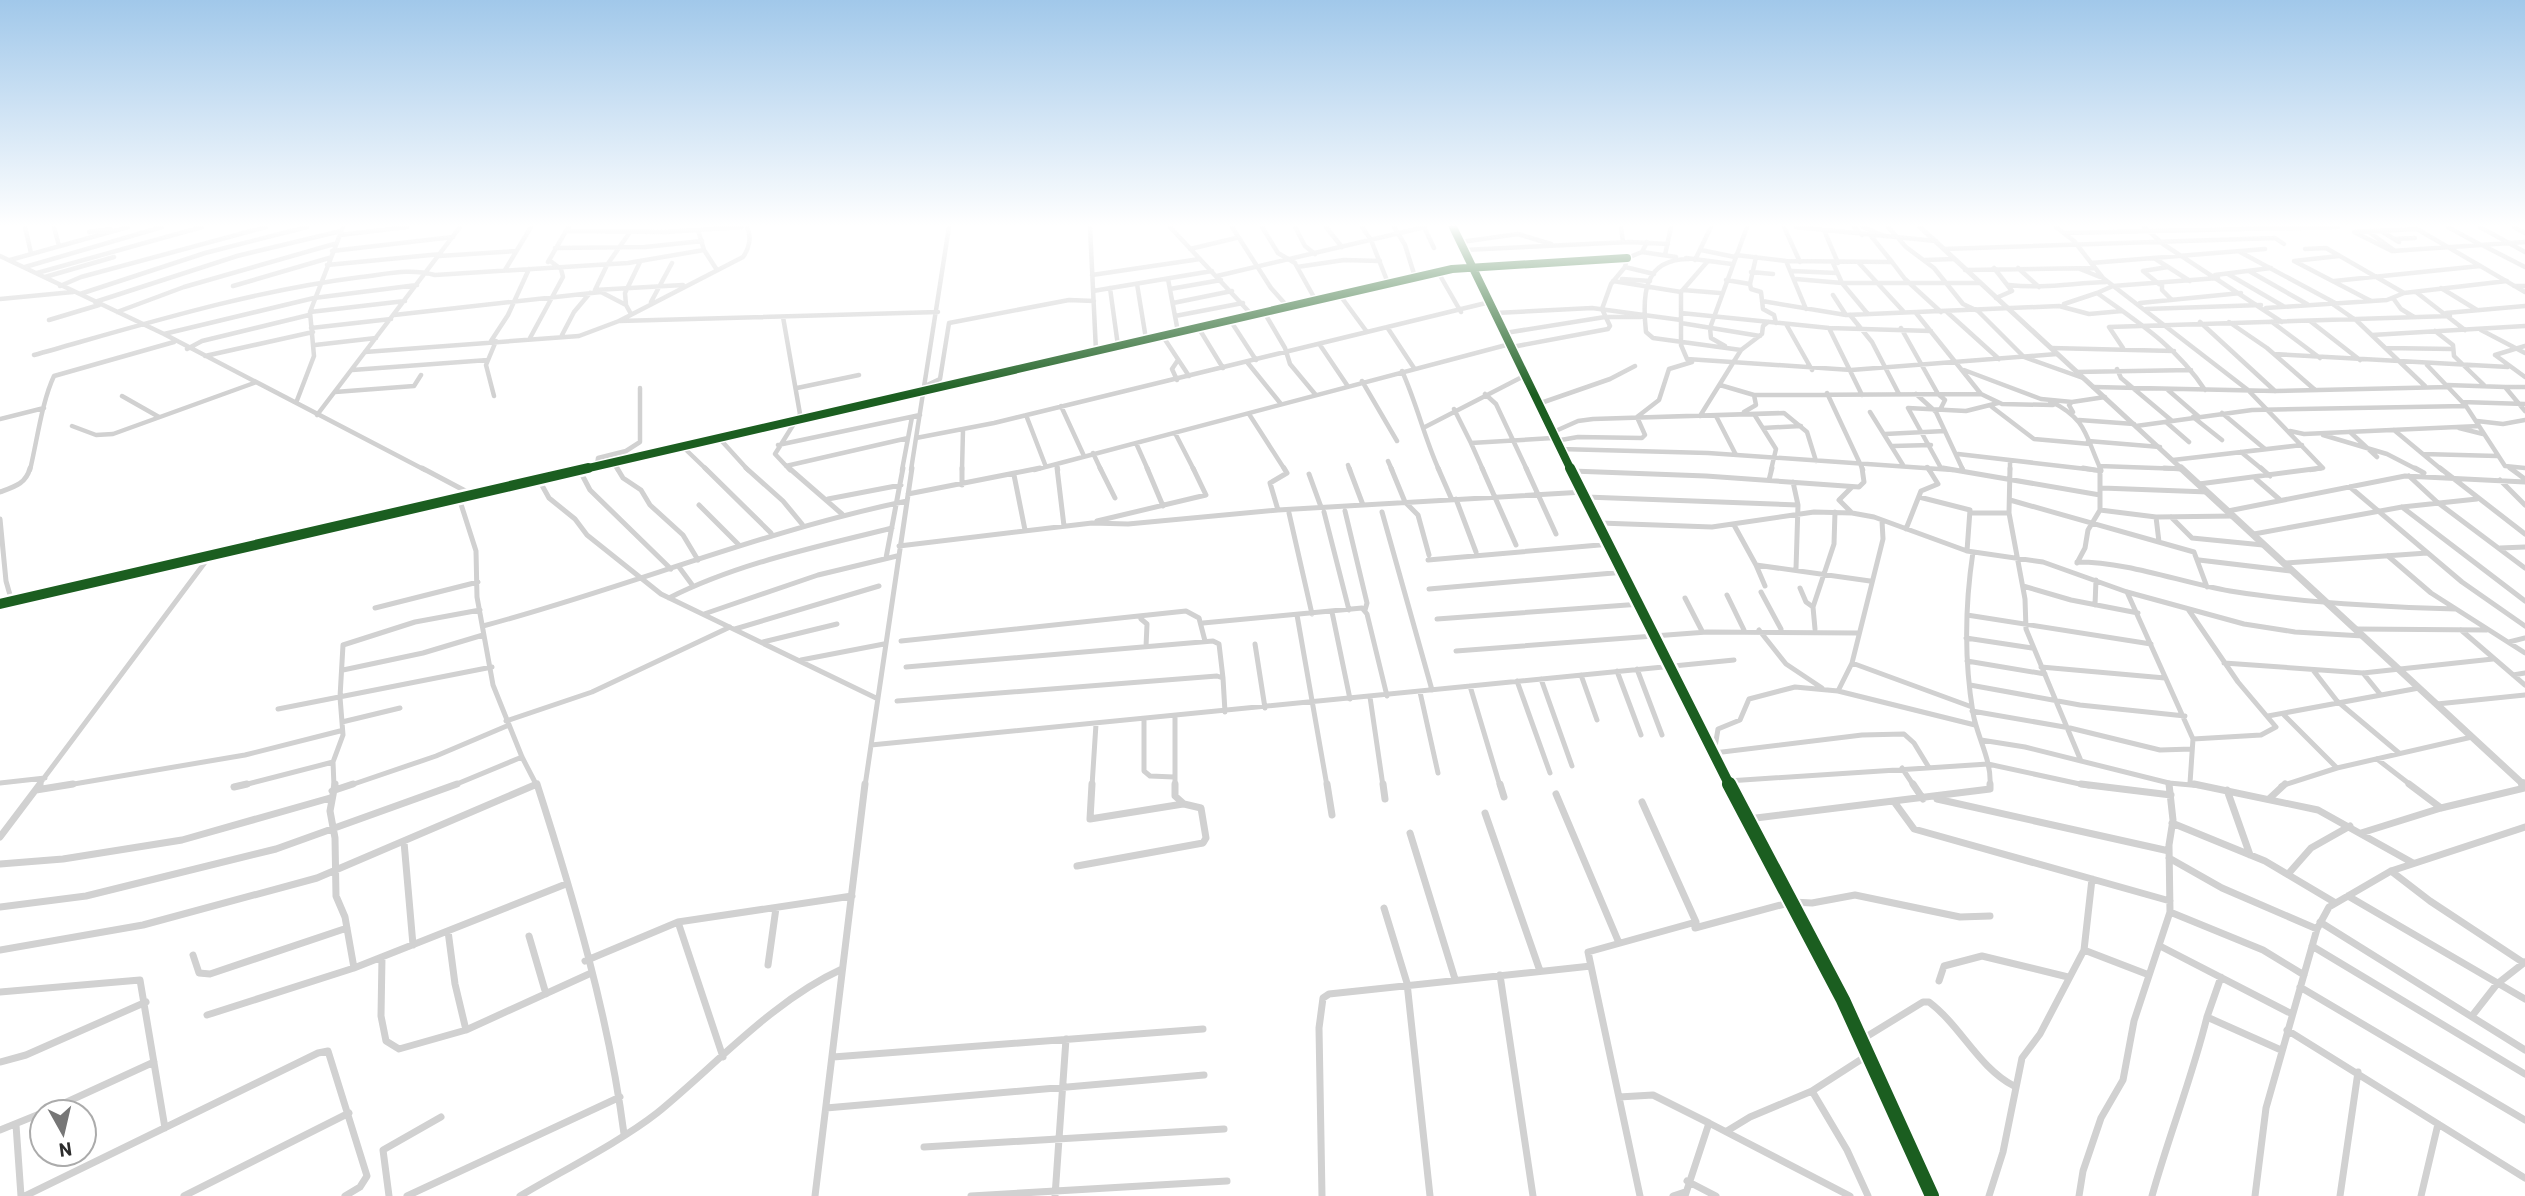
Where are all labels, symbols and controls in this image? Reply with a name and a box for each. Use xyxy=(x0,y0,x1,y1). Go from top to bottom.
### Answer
north arrow xyxy=(28,1098,98,1168)
text: N xyxy=(58,1138,73,1163)

